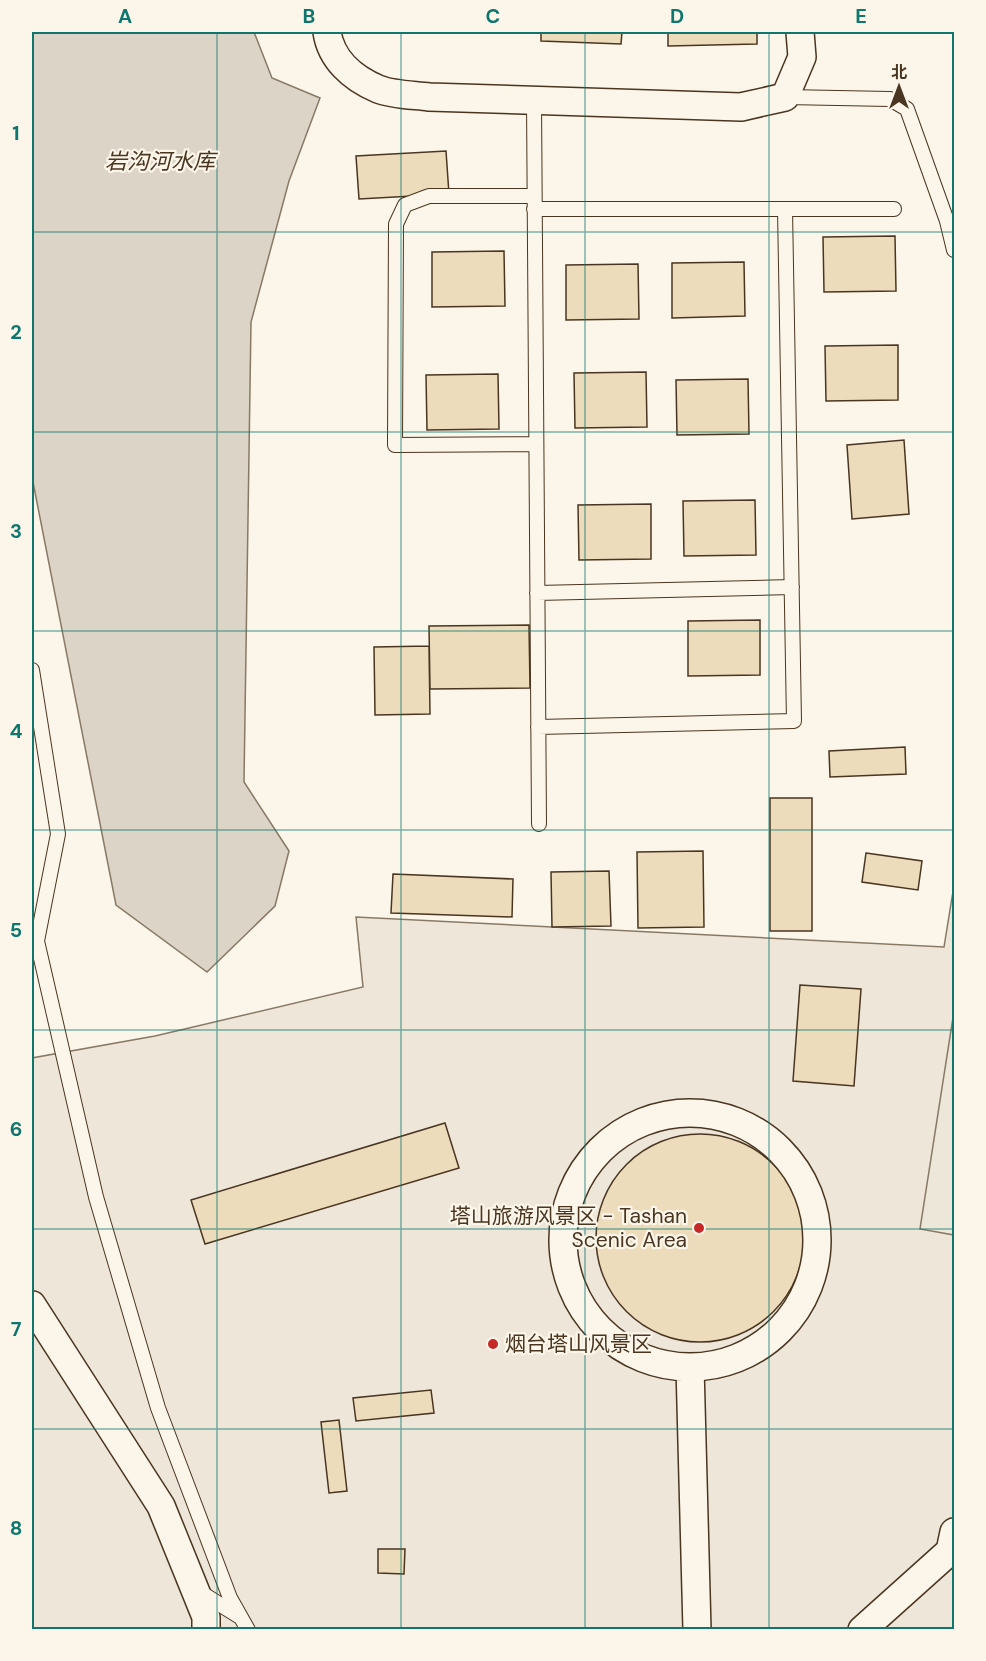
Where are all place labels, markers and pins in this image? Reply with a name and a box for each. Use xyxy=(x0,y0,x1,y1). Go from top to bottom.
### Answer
place label: 塔山旅游风景区 - Tashan Scenic Area xyxy=(450,1202,687,1254)
marker: 塔山旅游风景区 - Tashan Scenic Area xyxy=(692,1221,706,1235)
place label: 烟台塔山风景区 xyxy=(505,1330,652,1358)
marker: 烟台塔山风景区 xyxy=(486,1337,500,1351)

